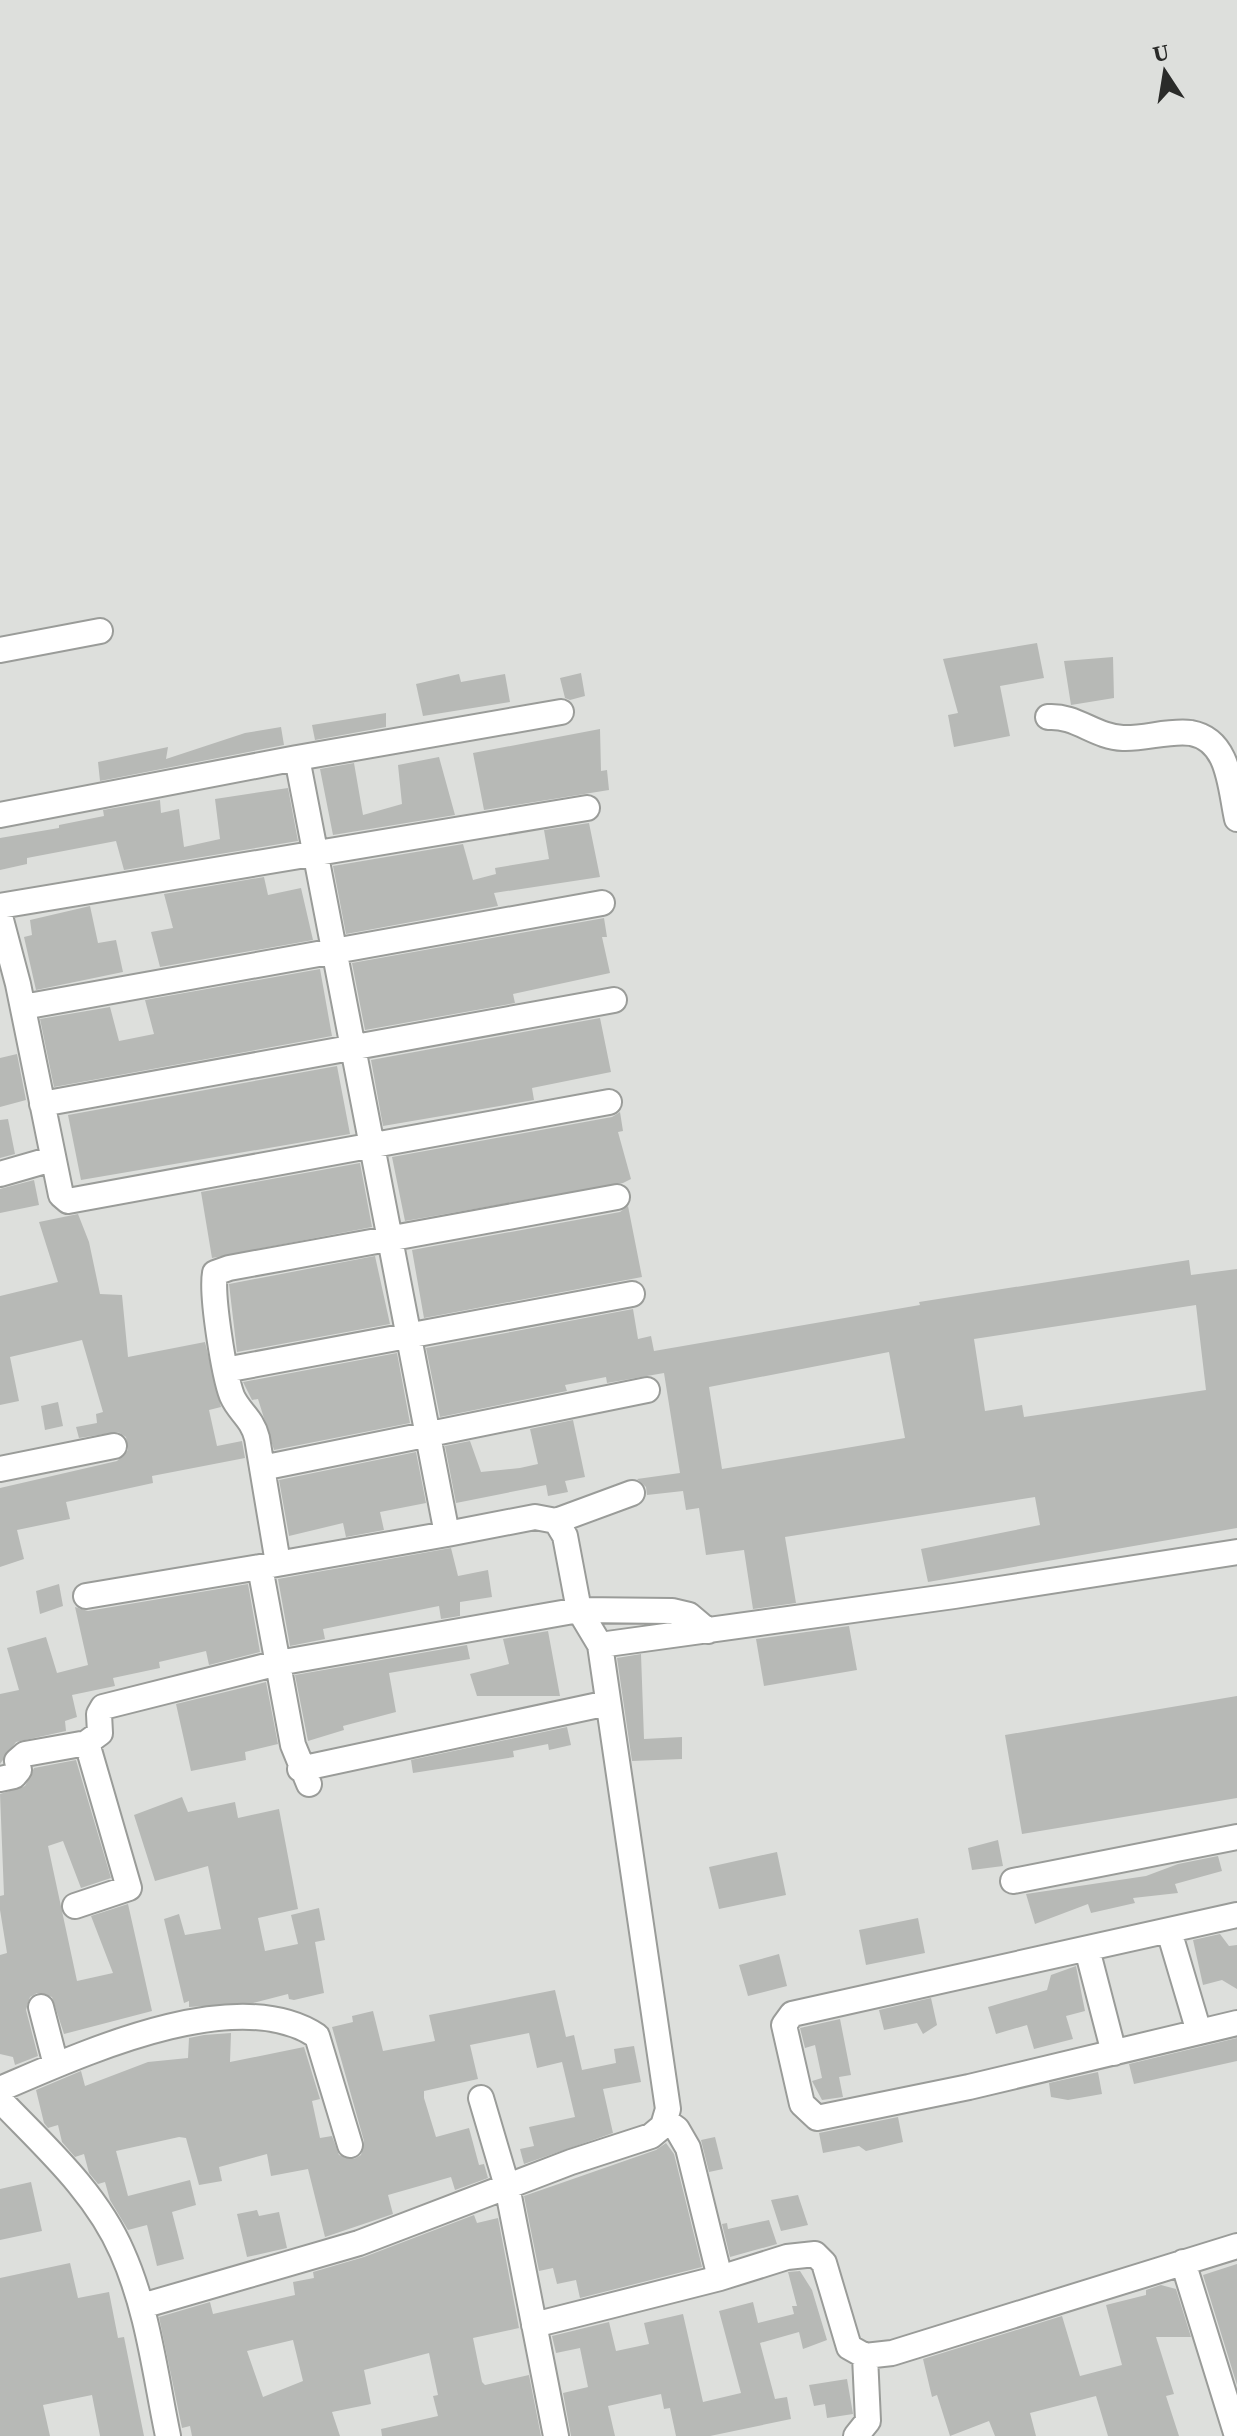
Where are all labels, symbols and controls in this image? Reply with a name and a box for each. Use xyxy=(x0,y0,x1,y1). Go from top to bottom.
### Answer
north arrow xyxy=(1125,32,1205,112)
text: U xyxy=(1150,36,1172,69)

